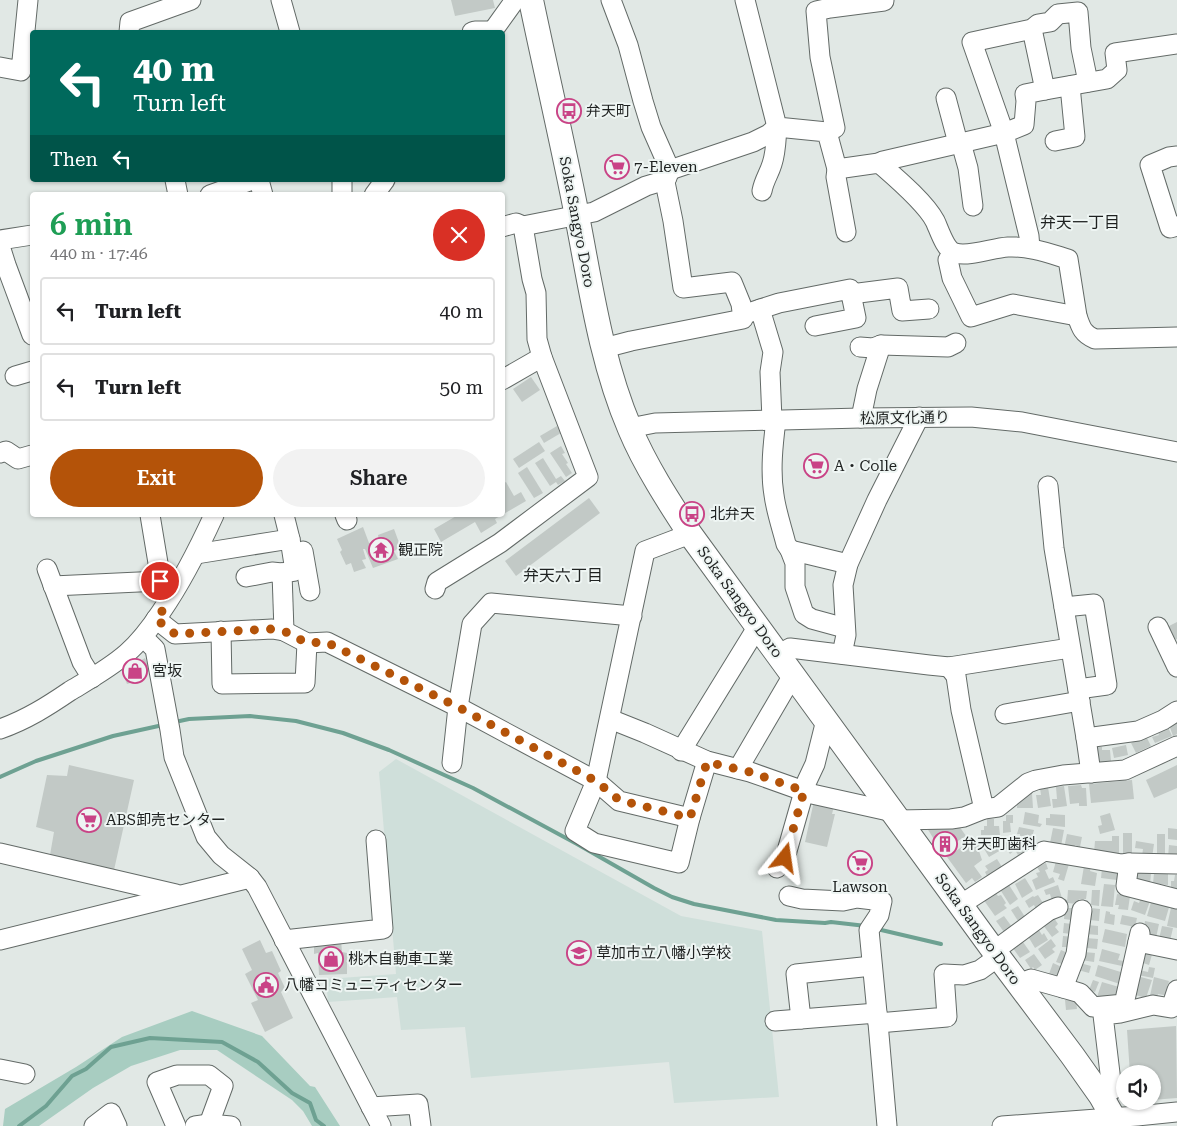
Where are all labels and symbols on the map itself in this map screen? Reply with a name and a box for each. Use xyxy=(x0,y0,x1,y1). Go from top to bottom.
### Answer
bus stop icon: 弁天町 xyxy=(556,98,582,124)
place label: 弁天町 xyxy=(586,102,631,120)
supermarket icon: 7-Eleven xyxy=(604,154,630,180)
street label: Soka Sangyo Doro xyxy=(555,155,599,289)
place label: 7-Eleven xyxy=(634,158,698,176)
district label: 弁天一丁目 xyxy=(1040,213,1120,232)
street label: 松原文化通り xyxy=(860,408,950,428)
supermarket icon: A・Colle xyxy=(803,453,829,479)
place label: A・Colle xyxy=(834,457,897,475)
bus stop icon: 北弁天 xyxy=(679,501,705,527)
place label: 北弁天 xyxy=(710,505,755,523)
temple icon: 観正院 xyxy=(368,537,394,563)
place label: 観正院 xyxy=(398,541,443,559)
street label: Soka Sangyo Doro xyxy=(694,543,786,661)
pin xyxy=(139,560,181,602)
district label: 弁天六丁目 xyxy=(523,566,603,585)
shop icon: 宮坂 xyxy=(122,658,148,684)
place label: 宮坂 xyxy=(152,662,182,680)
supermarket icon: ABS卸売センター xyxy=(76,807,102,833)
place label: ABS卸売センター xyxy=(106,811,226,829)
position arrow xyxy=(758,831,810,883)
building icon: 弁天町歯科 xyxy=(932,831,958,857)
place label: 弁天町歯科 xyxy=(962,835,1037,853)
supermarket icon: Lawson xyxy=(847,850,873,876)
street label: Soka Sangyo Doro xyxy=(932,870,1024,988)
place label: Lawson xyxy=(832,878,888,896)
school or university icon: 草加市立八幡小学校 xyxy=(566,940,592,966)
place label: 草加市立八幡小学校 xyxy=(596,944,731,962)
shop icon: 桃木自動車工業 xyxy=(318,946,344,972)
place label: 桃木自動車工業 xyxy=(348,950,453,968)
public building icon: 八幡コミュニティセンター xyxy=(253,972,279,998)
place label: 八幡コミュニティセンター xyxy=(284,976,463,994)

